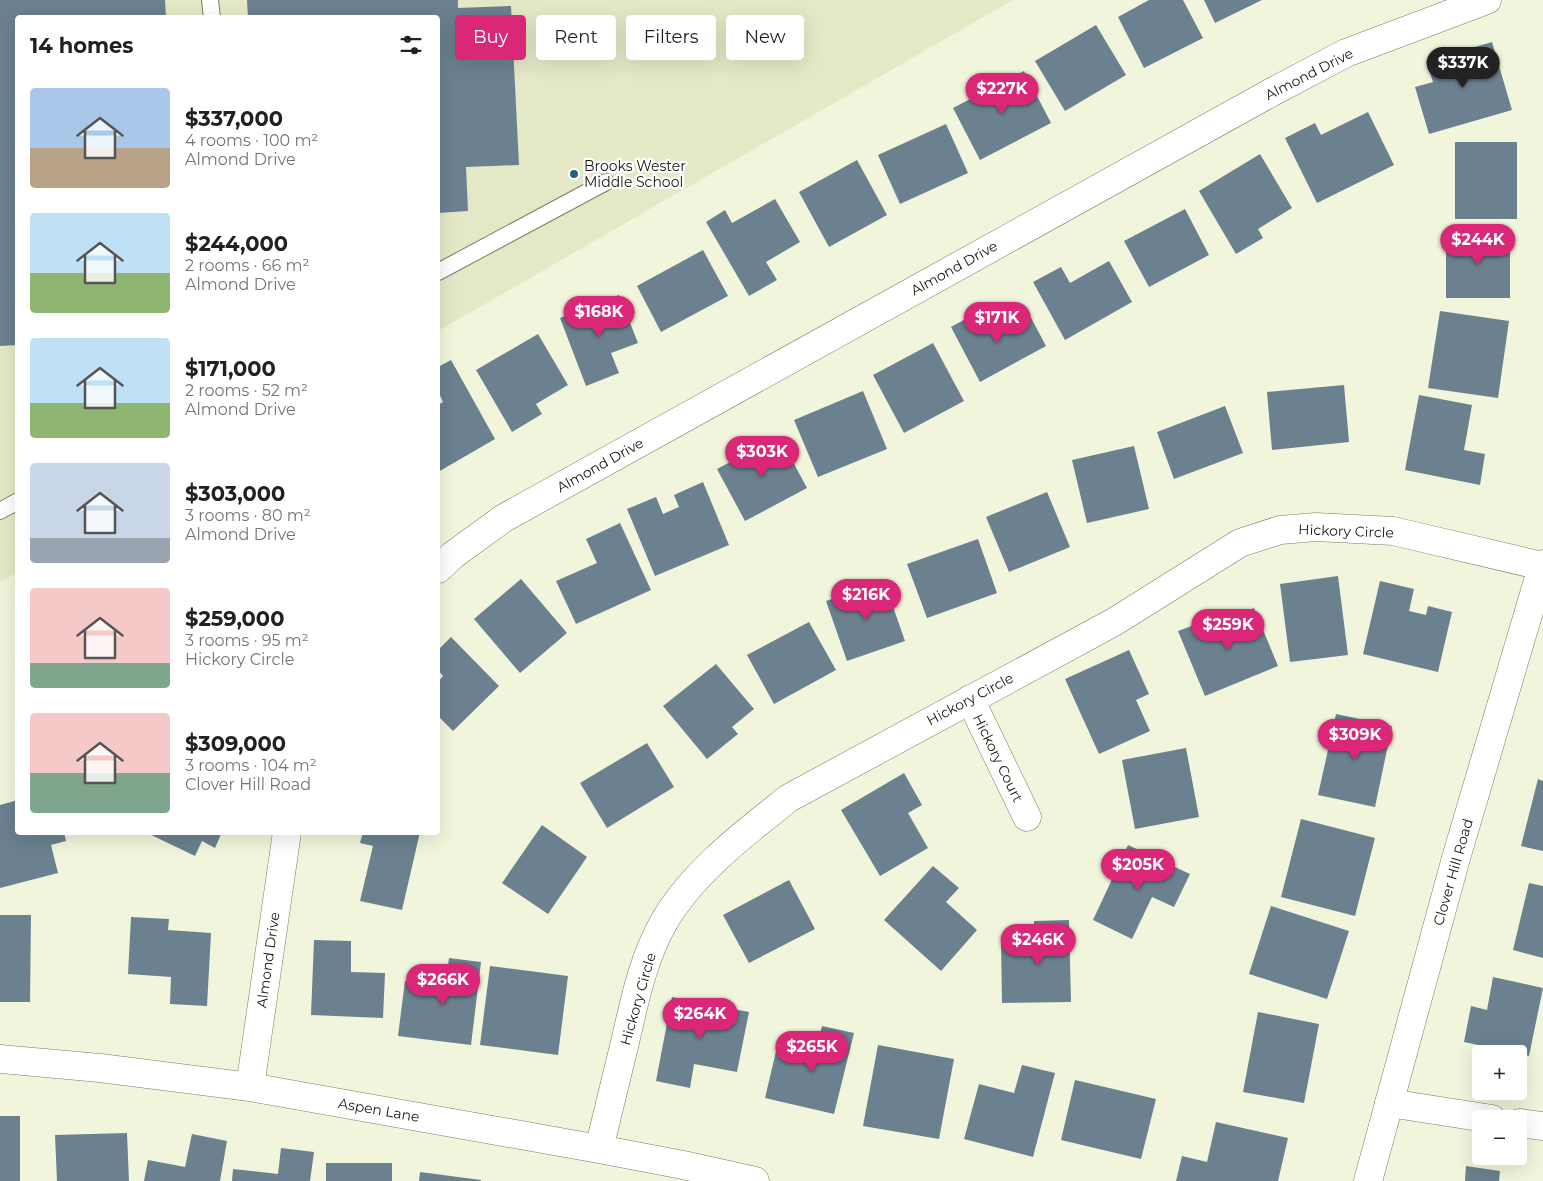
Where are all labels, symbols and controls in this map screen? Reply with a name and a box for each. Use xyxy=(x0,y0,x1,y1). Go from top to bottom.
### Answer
chip: Buy xyxy=(455,15,526,60)
chip: Rent xyxy=(536,15,616,60)
chip: Filters xyxy=(626,15,716,60)
chip: New xyxy=(726,15,804,60)
icon: filters xyxy=(397,31,425,59)
text: 14 homes xyxy=(30,33,134,58)
street label: Almond Drive xyxy=(1262,44,1356,104)
pin: $337K xyxy=(1428,46,1498,89)
text: $337K xyxy=(1438,53,1488,72)
pin: $227K xyxy=(967,72,1037,115)
text: $227K xyxy=(977,79,1027,98)
text: $337,000 xyxy=(185,106,283,131)
icon: home xyxy=(70,108,130,168)
text: 4 rooms · 100 m² xyxy=(185,131,318,150)
text: Almond Drive xyxy=(185,150,296,169)
place label: Brooks Wester Middle School xyxy=(584,157,686,191)
marker: Brooks Wester Middle School xyxy=(568,168,580,180)
pin: $244K xyxy=(1443,224,1513,266)
text: $244K xyxy=(1451,230,1505,249)
text: $244,000 xyxy=(185,231,288,256)
icon: home xyxy=(70,233,130,293)
street label: Almond Drive xyxy=(907,237,1001,299)
text: 2 rooms · 66 m² xyxy=(185,256,309,275)
text: Almond Drive xyxy=(185,275,296,294)
pin: $168K xyxy=(564,296,634,338)
text: $168K xyxy=(575,302,623,321)
pin: $171K xyxy=(962,302,1032,344)
text: $171K xyxy=(975,308,1019,327)
text: $171,000 xyxy=(185,356,276,381)
icon: home xyxy=(70,358,130,418)
text: 2 rooms · 52 m² xyxy=(185,381,308,400)
text: Almond Drive xyxy=(185,400,296,419)
street label: Almond Drive xyxy=(553,434,647,496)
pin: $303K xyxy=(727,436,797,478)
text: $303K xyxy=(736,442,788,461)
text: $303,000 xyxy=(185,481,285,506)
icon: home xyxy=(70,483,130,543)
text: 3 rooms · 80 m² xyxy=(185,506,311,525)
street label: Hickory Circle xyxy=(1298,520,1394,542)
text: Almond Drive xyxy=(185,525,296,544)
pin: $216K xyxy=(831,578,901,621)
text: $216K xyxy=(842,585,890,604)
text: $259,000 xyxy=(185,606,284,631)
icon: home xyxy=(70,608,130,668)
pin: $259K xyxy=(1193,608,1263,651)
text: $259K xyxy=(1202,615,1254,634)
text: 3 rooms · 95 m² xyxy=(185,631,309,650)
text: Hickory Circle xyxy=(185,650,294,669)
street label: Hickory Circle xyxy=(924,669,1016,729)
street label: Hickory Court xyxy=(969,711,1027,805)
pin: $309K xyxy=(1320,718,1390,761)
text: $309K xyxy=(1329,725,1381,744)
text: $309,000 xyxy=(185,731,286,756)
icon: home xyxy=(70,733,130,793)
text: 3 rooms · 104 m² xyxy=(185,756,317,775)
text: Clover Hill Road xyxy=(185,775,311,794)
street label: Clover Hill Road xyxy=(1429,816,1477,928)
pin: $205K xyxy=(1103,848,1173,891)
text: $205K xyxy=(1112,855,1164,874)
street label: Almond Drive xyxy=(252,911,284,1009)
pin: $246K xyxy=(1003,924,1073,966)
text: $246K xyxy=(1012,930,1064,949)
street label: Hickory Circle xyxy=(616,951,660,1047)
pin: $266K xyxy=(408,964,478,1006)
text: $266K xyxy=(417,970,469,989)
pin: $264K xyxy=(665,998,735,1040)
text: $264K xyxy=(674,1004,726,1023)
pin: $265K xyxy=(777,1030,847,1073)
text: $265K xyxy=(786,1037,838,1056)
map controls xyxy=(1472,1045,1527,1165)
button: + xyxy=(1472,1045,1527,1100)
street label: Aspen Lane xyxy=(337,1094,421,1126)
button: − xyxy=(1472,1110,1527,1165)

